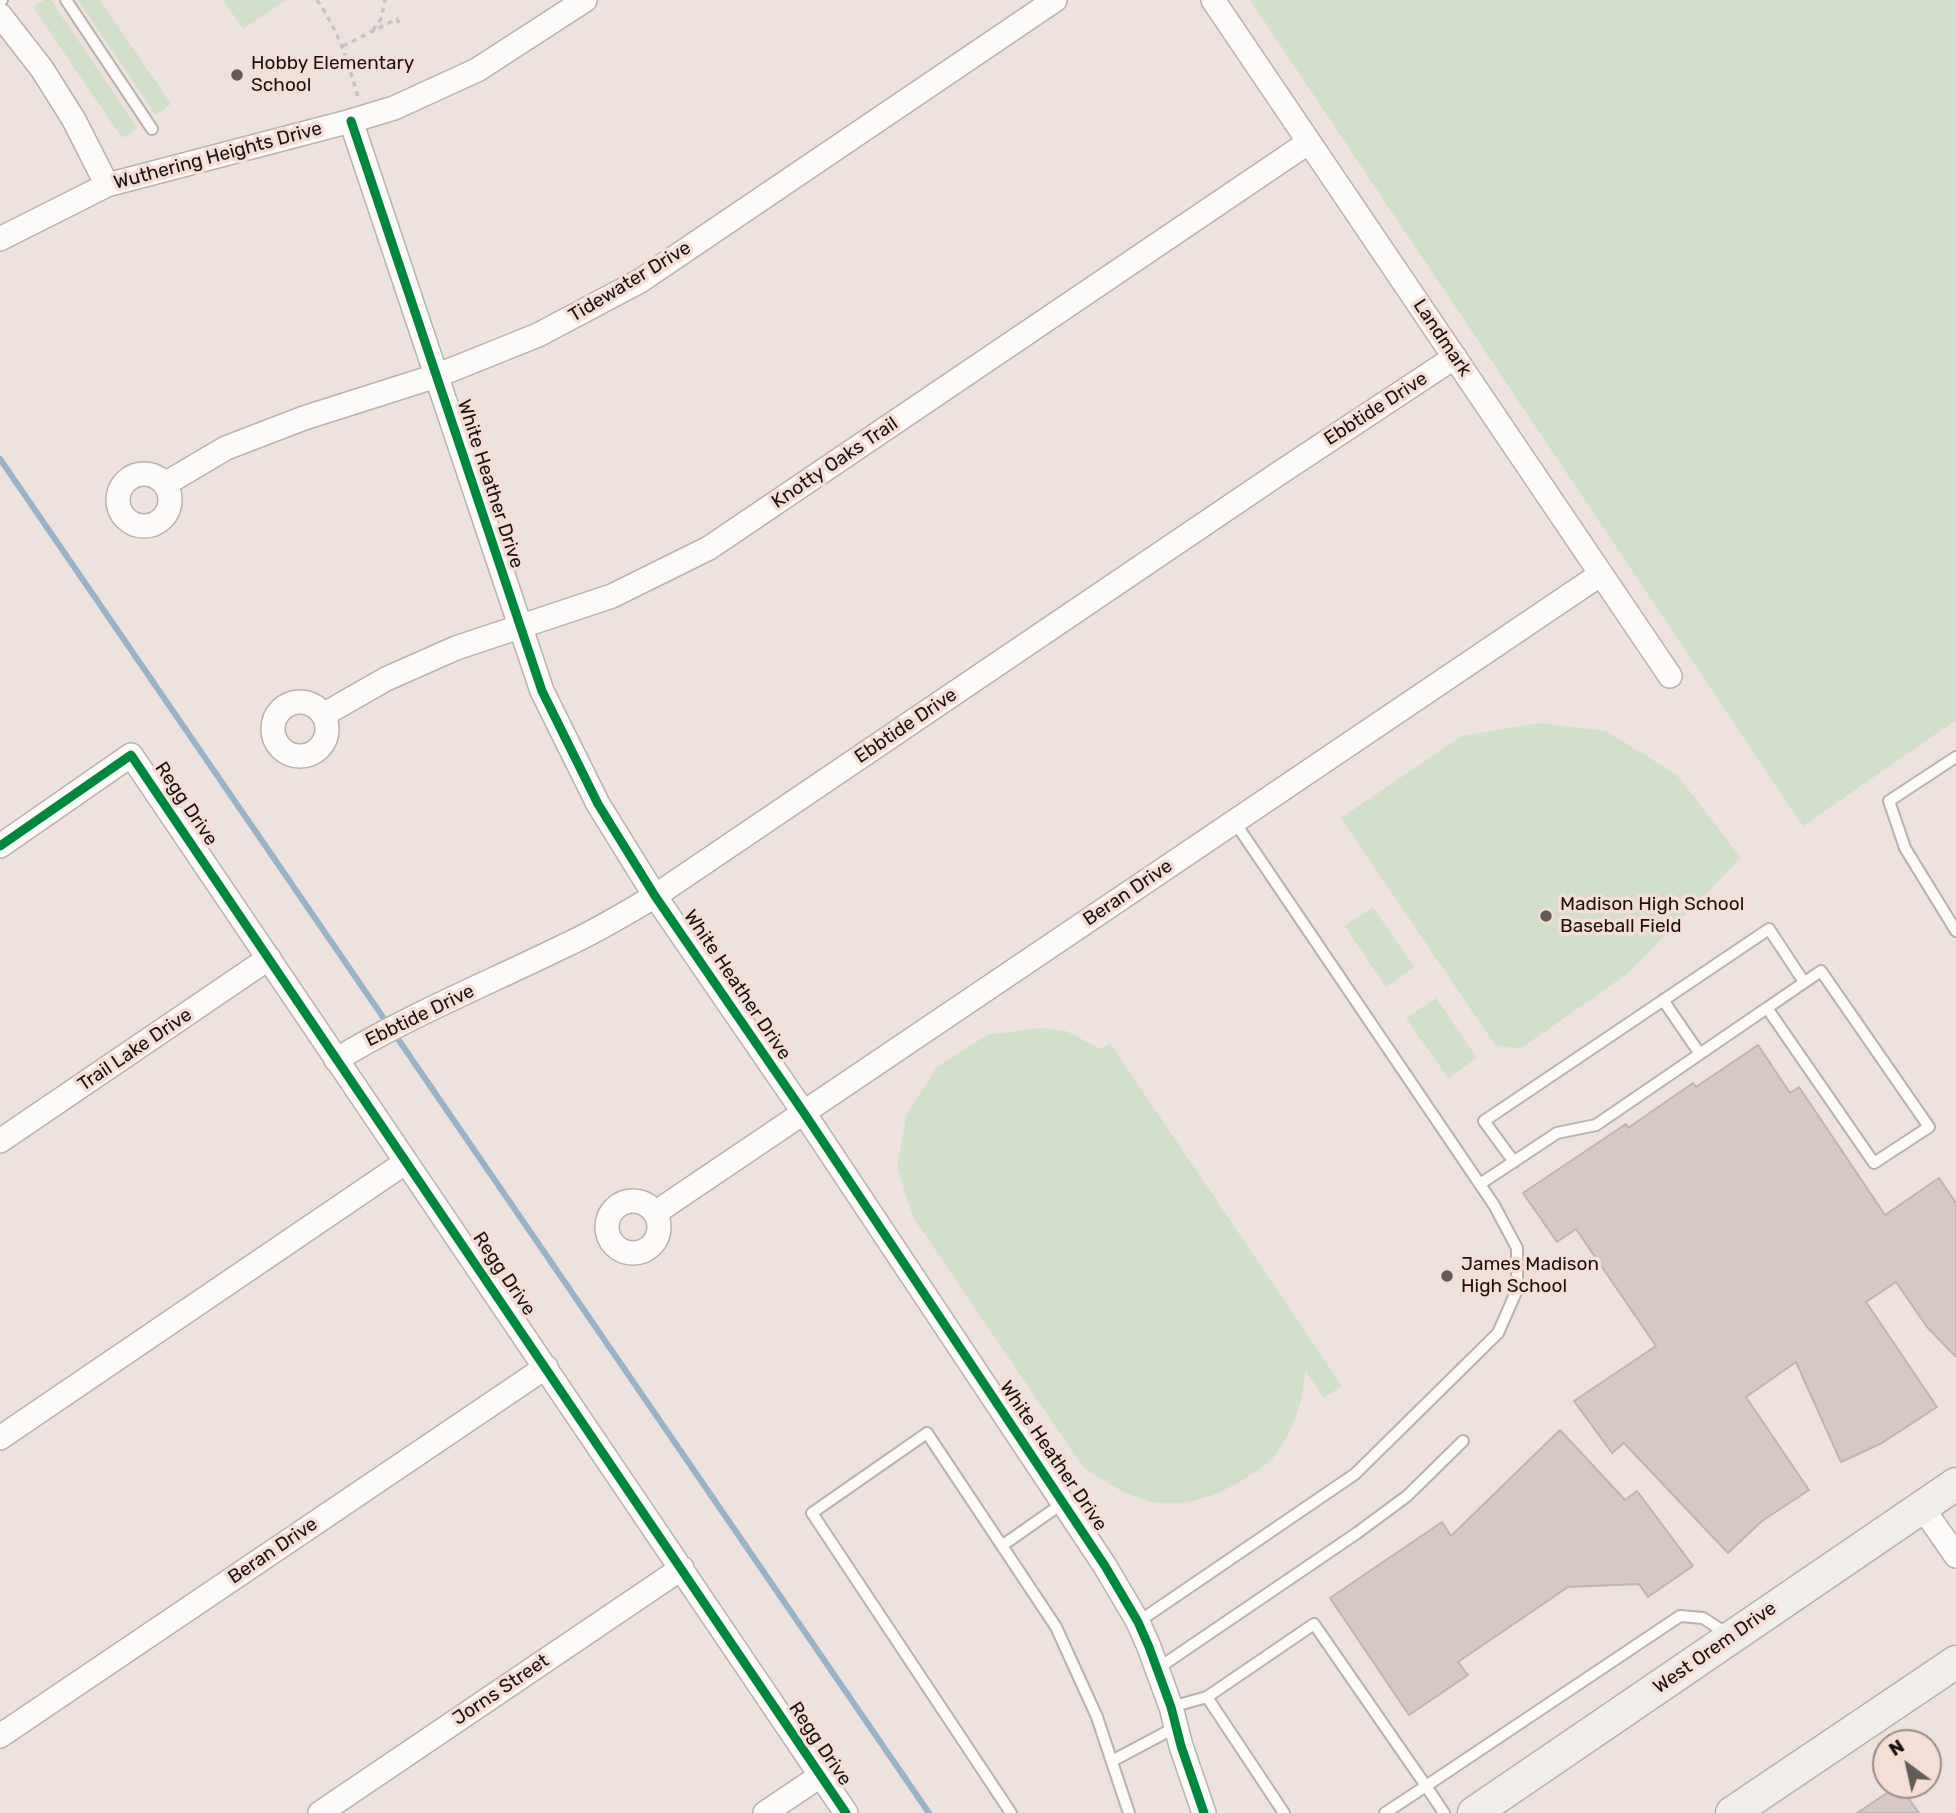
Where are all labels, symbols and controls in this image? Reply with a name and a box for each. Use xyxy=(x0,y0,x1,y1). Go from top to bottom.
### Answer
place label: Hobby Elementary School xyxy=(251,53,414,97)
marker: Hobby Elementary School xyxy=(229,67,245,83)
street label: Wuthering Heights Drive xyxy=(111,117,325,195)
street label: Tidewater Drive xyxy=(565,237,695,327)
street label: Landmark xyxy=(1408,295,1476,381)
street label: Ebbtide Drive xyxy=(1320,367,1432,451)
street label: White Heather Drive xyxy=(452,397,528,571)
street label: Knotty Oaks Trail xyxy=(768,412,902,514)
street label: Ebbtide Drive xyxy=(851,683,961,769)
street label: Regg Drive xyxy=(150,758,222,850)
street label: Beran Drive xyxy=(1079,855,1177,931)
place label: Madison High School Baseball Field xyxy=(1560,894,1744,938)
street label: White Heather Drive xyxy=(678,906,796,1064)
marker: Madison High School Baseball Field xyxy=(1538,908,1554,924)
street label: Ebbtide Drive xyxy=(362,980,478,1052)
street label: Trail Lake Drive xyxy=(74,1004,196,1096)
street label: Regg Drive xyxy=(468,1228,540,1320)
place label: James Madison High School xyxy=(1461,1254,1599,1298)
marker: James Madison High School xyxy=(1439,1268,1455,1284)
street label: White Heather Drive xyxy=(994,1377,1112,1535)
street label: Beran Drive xyxy=(224,1513,322,1589)
street label: West Orem Drive xyxy=(1649,1597,1781,1699)
street label: Jorns Street xyxy=(449,1650,553,1730)
street label: Regg Drive xyxy=(784,1698,856,1790)
north arrow xyxy=(1872,1729,1942,1799)
text: N xyxy=(1884,1734,1908,1761)

